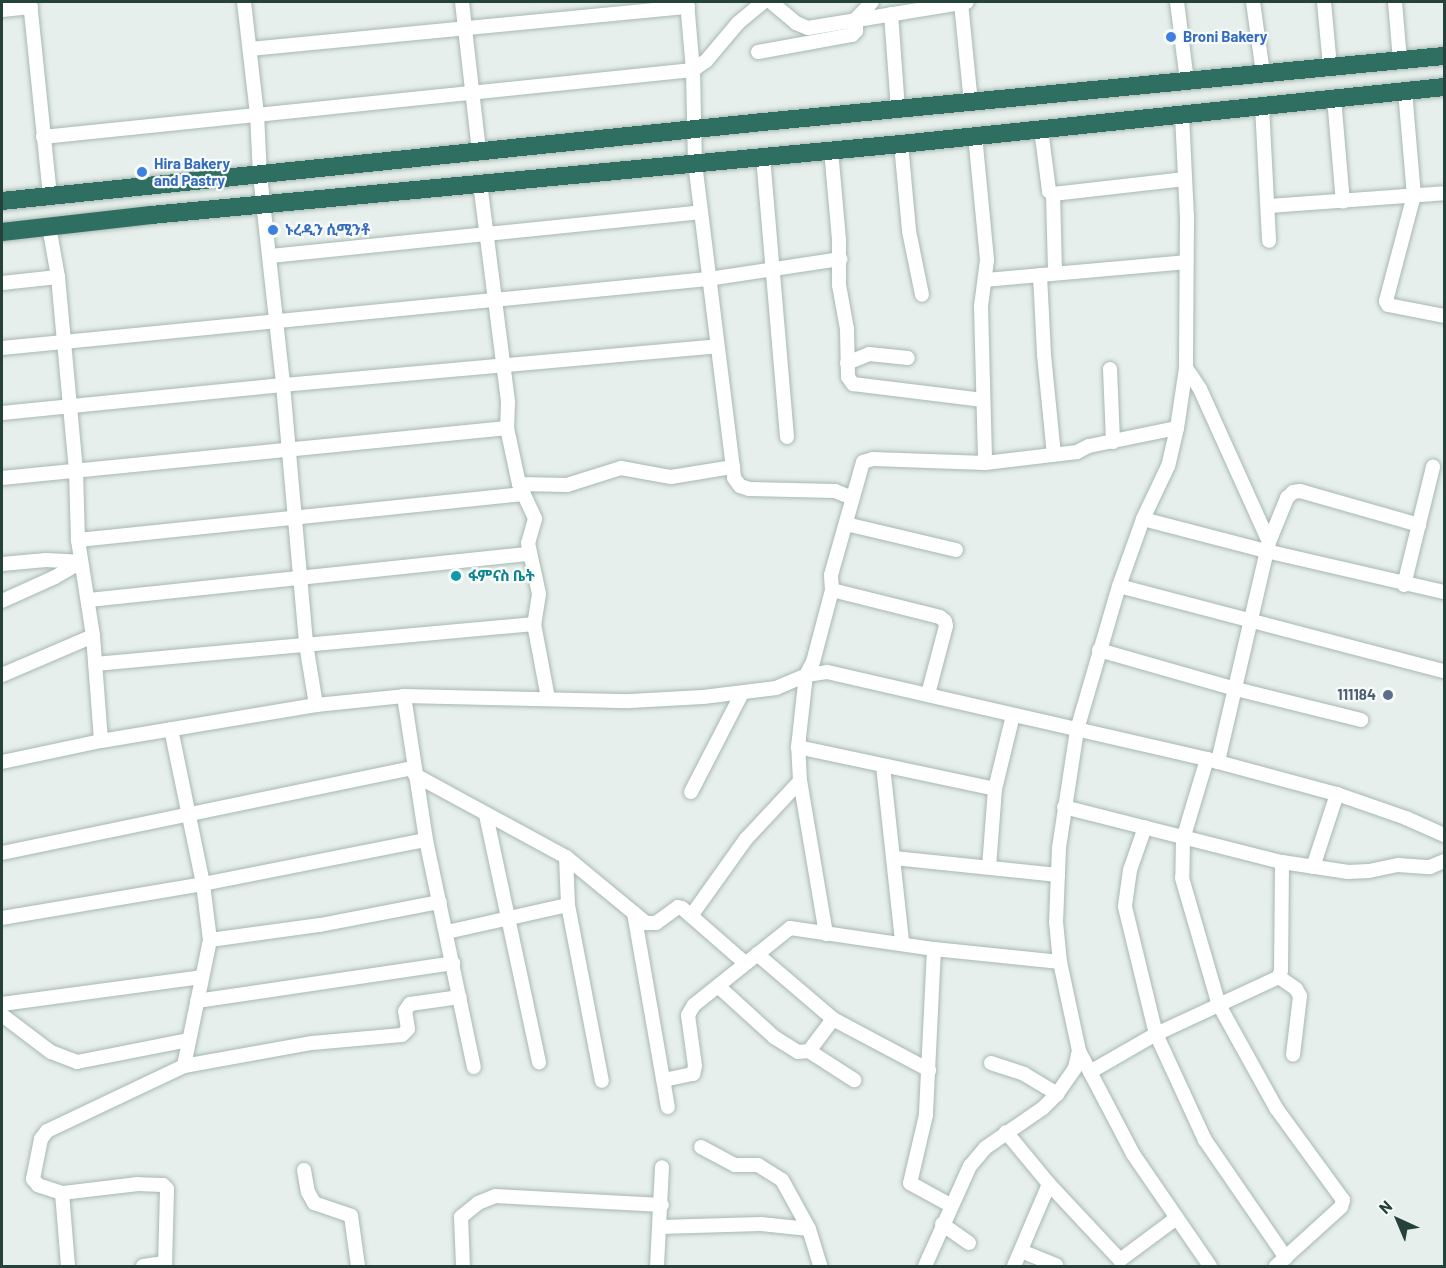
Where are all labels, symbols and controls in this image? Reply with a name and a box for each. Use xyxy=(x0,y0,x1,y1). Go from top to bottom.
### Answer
place label: Broni Bakery xyxy=(1183,28,1267,46)
marker: Broni Bakery xyxy=(1164,30,1178,44)
place label: Hira Bakery and Pastry xyxy=(154,154,230,189)
marker: Hira Bakery and Pastry xyxy=(135,165,149,179)
place label: ኑረዲን ሲሚንቶ xyxy=(285,221,370,239)
marker: ኑረዲን ሲሚንቶ xyxy=(266,223,280,237)
place label: ፋምናስ ቤት xyxy=(468,567,535,585)
marker: ፋምናስ ቤት xyxy=(449,569,463,583)
place label: 111184 xyxy=(1337,686,1376,704)
marker: 111184 xyxy=(1381,688,1395,702)
north arrow xyxy=(1368,1190,1428,1250)
text: N xyxy=(1375,1196,1396,1217)

